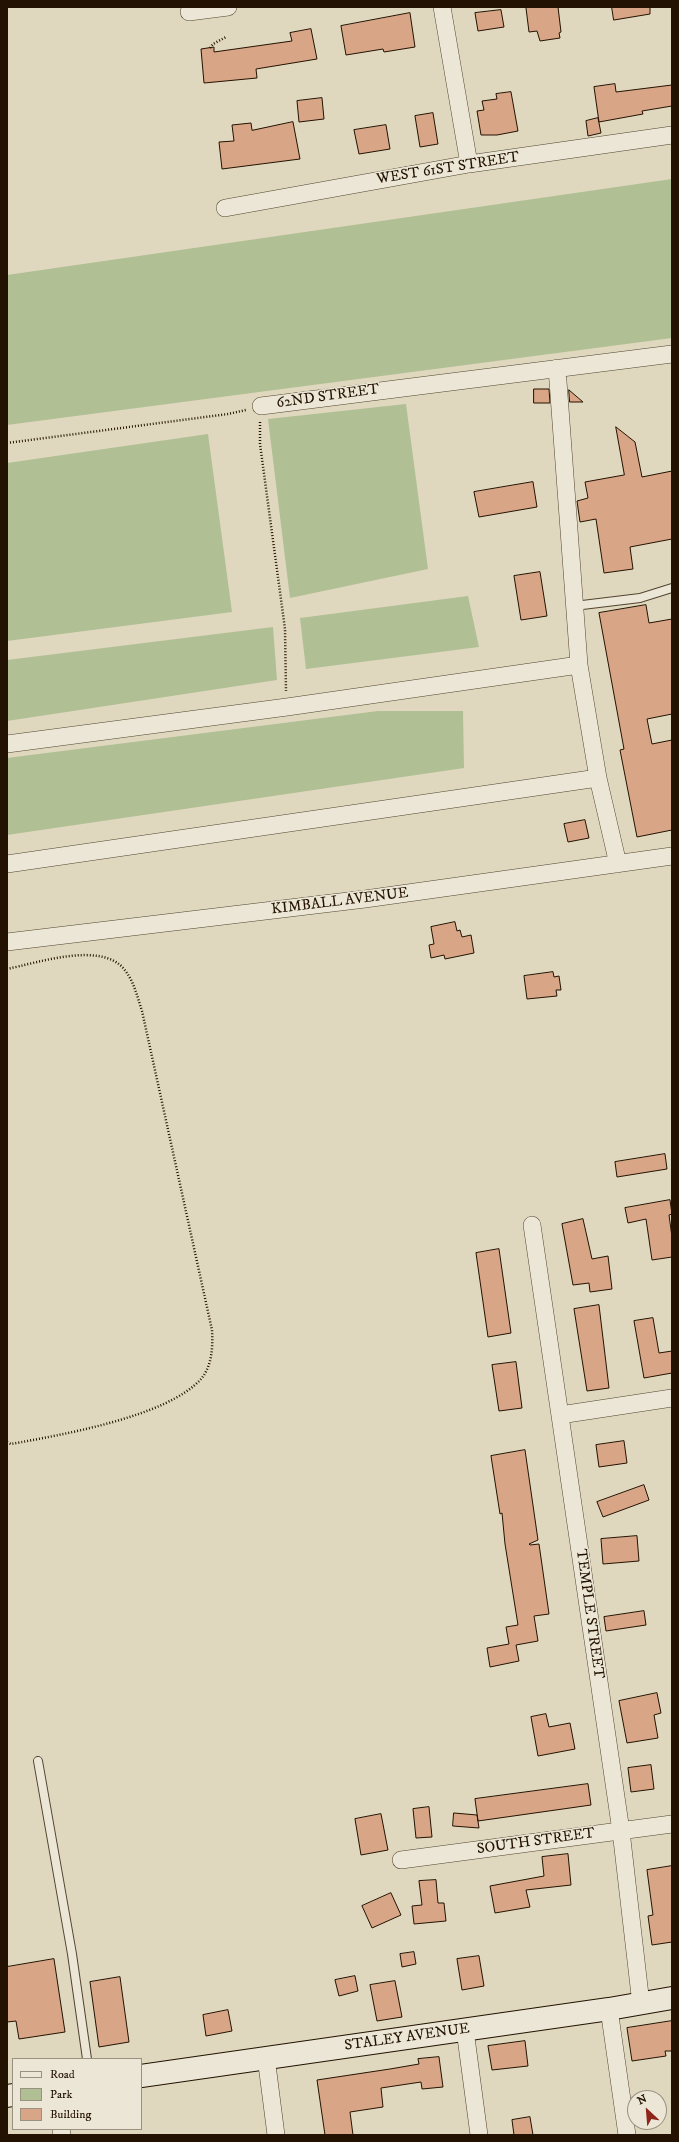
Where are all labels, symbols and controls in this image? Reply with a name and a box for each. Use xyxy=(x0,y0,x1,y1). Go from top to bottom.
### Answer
street label: WEST 61ST STREET xyxy=(375,149,521,189)
street label: 62ND STREET xyxy=(275,381,381,413)
street label: KIMBALL AVENUE xyxy=(270,885,410,919)
street label: TEMPLE STREET xyxy=(571,1548,607,1680)
street label: SOUTH STREET xyxy=(476,1825,596,1859)
street label: STALEY AVENUE xyxy=(343,2020,471,2056)
legend xyxy=(12,2058,142,2130)
text: Road xyxy=(50,2067,75,2082)
text: Park xyxy=(50,2087,72,2102)
north arrow xyxy=(627,2090,667,2130)
text: N xyxy=(635,2092,649,2108)
text: Building xyxy=(50,2107,91,2122)

